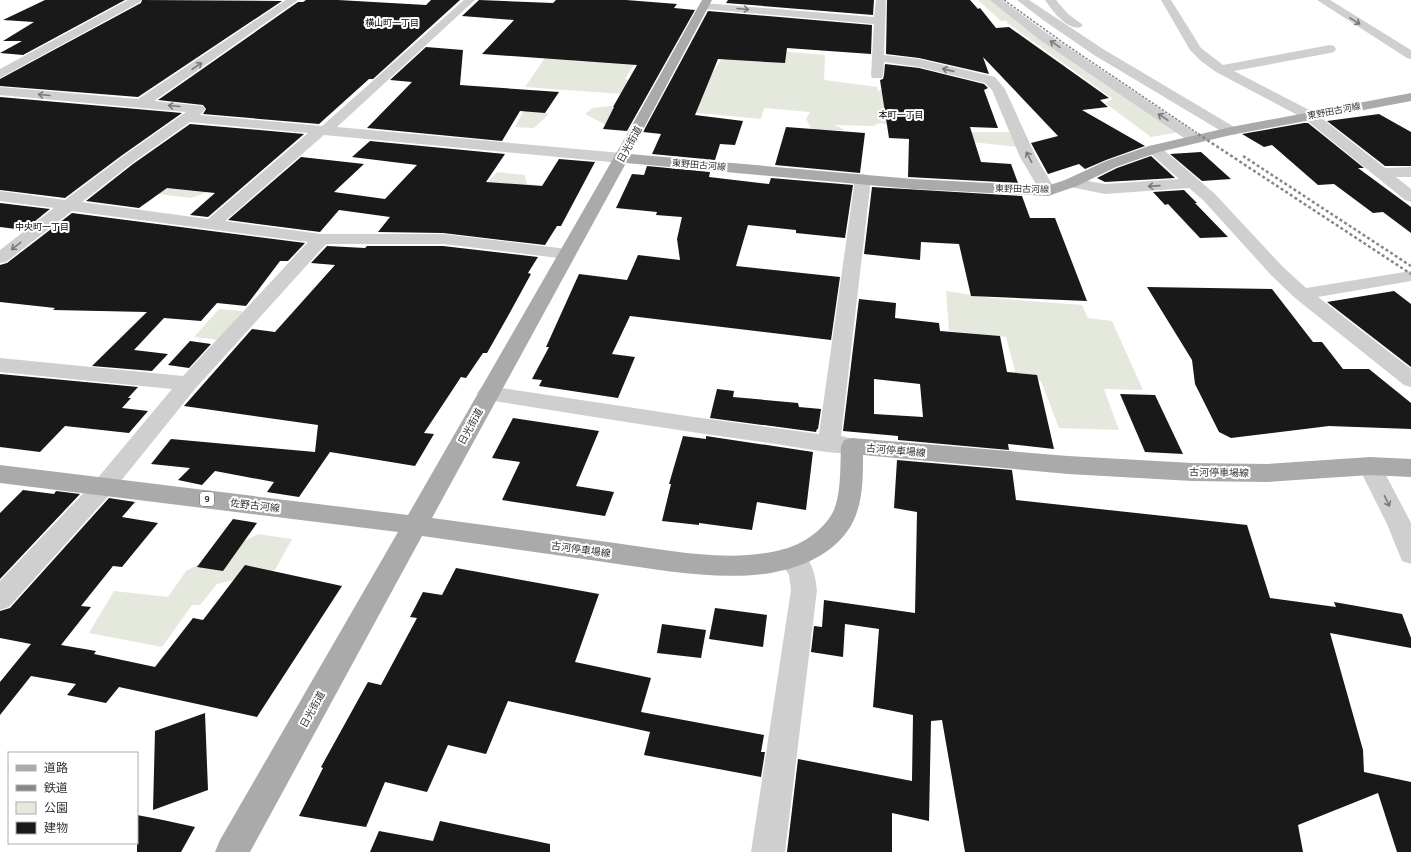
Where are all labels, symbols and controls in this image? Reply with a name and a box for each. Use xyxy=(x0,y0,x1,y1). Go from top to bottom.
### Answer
one-way arrow xyxy=(736,6,749,13)
district label: 横山町一丁目 xyxy=(365,16,419,29)
one-way arrow xyxy=(1349,17,1361,25)
one-way arrow xyxy=(1050,40,1061,48)
one-way arrow xyxy=(192,62,203,70)
one-way arrow xyxy=(942,65,955,73)
one-way arrow xyxy=(38,91,51,98)
street label: 東野田古河線 xyxy=(1306,99,1363,122)
one-way arrow xyxy=(168,103,181,110)
district label: 本町一丁目 xyxy=(878,108,924,121)
one-way arrow xyxy=(1158,113,1169,121)
street label: 日光街道 xyxy=(613,123,645,165)
one-way arrow xyxy=(1025,151,1032,163)
street label: 東野田古河線 xyxy=(672,156,727,173)
street label: 東野田古河線 xyxy=(995,182,1050,195)
one-way arrow xyxy=(1148,182,1161,189)
district label: 中央町一丁目 xyxy=(15,220,69,233)
one-way arrow xyxy=(10,242,21,250)
street label: 日光街道 xyxy=(454,405,486,447)
street label: 古河停車場線 xyxy=(866,440,926,460)
street label: 古河停車場線 xyxy=(1189,464,1249,480)
road number: 9 xyxy=(200,492,214,506)
street label: 佐野古河線 xyxy=(229,495,281,515)
one-way arrow xyxy=(1384,495,1391,507)
street label: 古河停車場線 xyxy=(550,538,612,560)
street label: 日光街道 xyxy=(296,688,328,730)
legend xyxy=(8,752,138,844)
text: 道路 xyxy=(44,759,68,776)
text: 鉄道 xyxy=(44,779,68,796)
text: 公園 xyxy=(44,799,68,816)
text: 建物 xyxy=(44,819,68,836)

